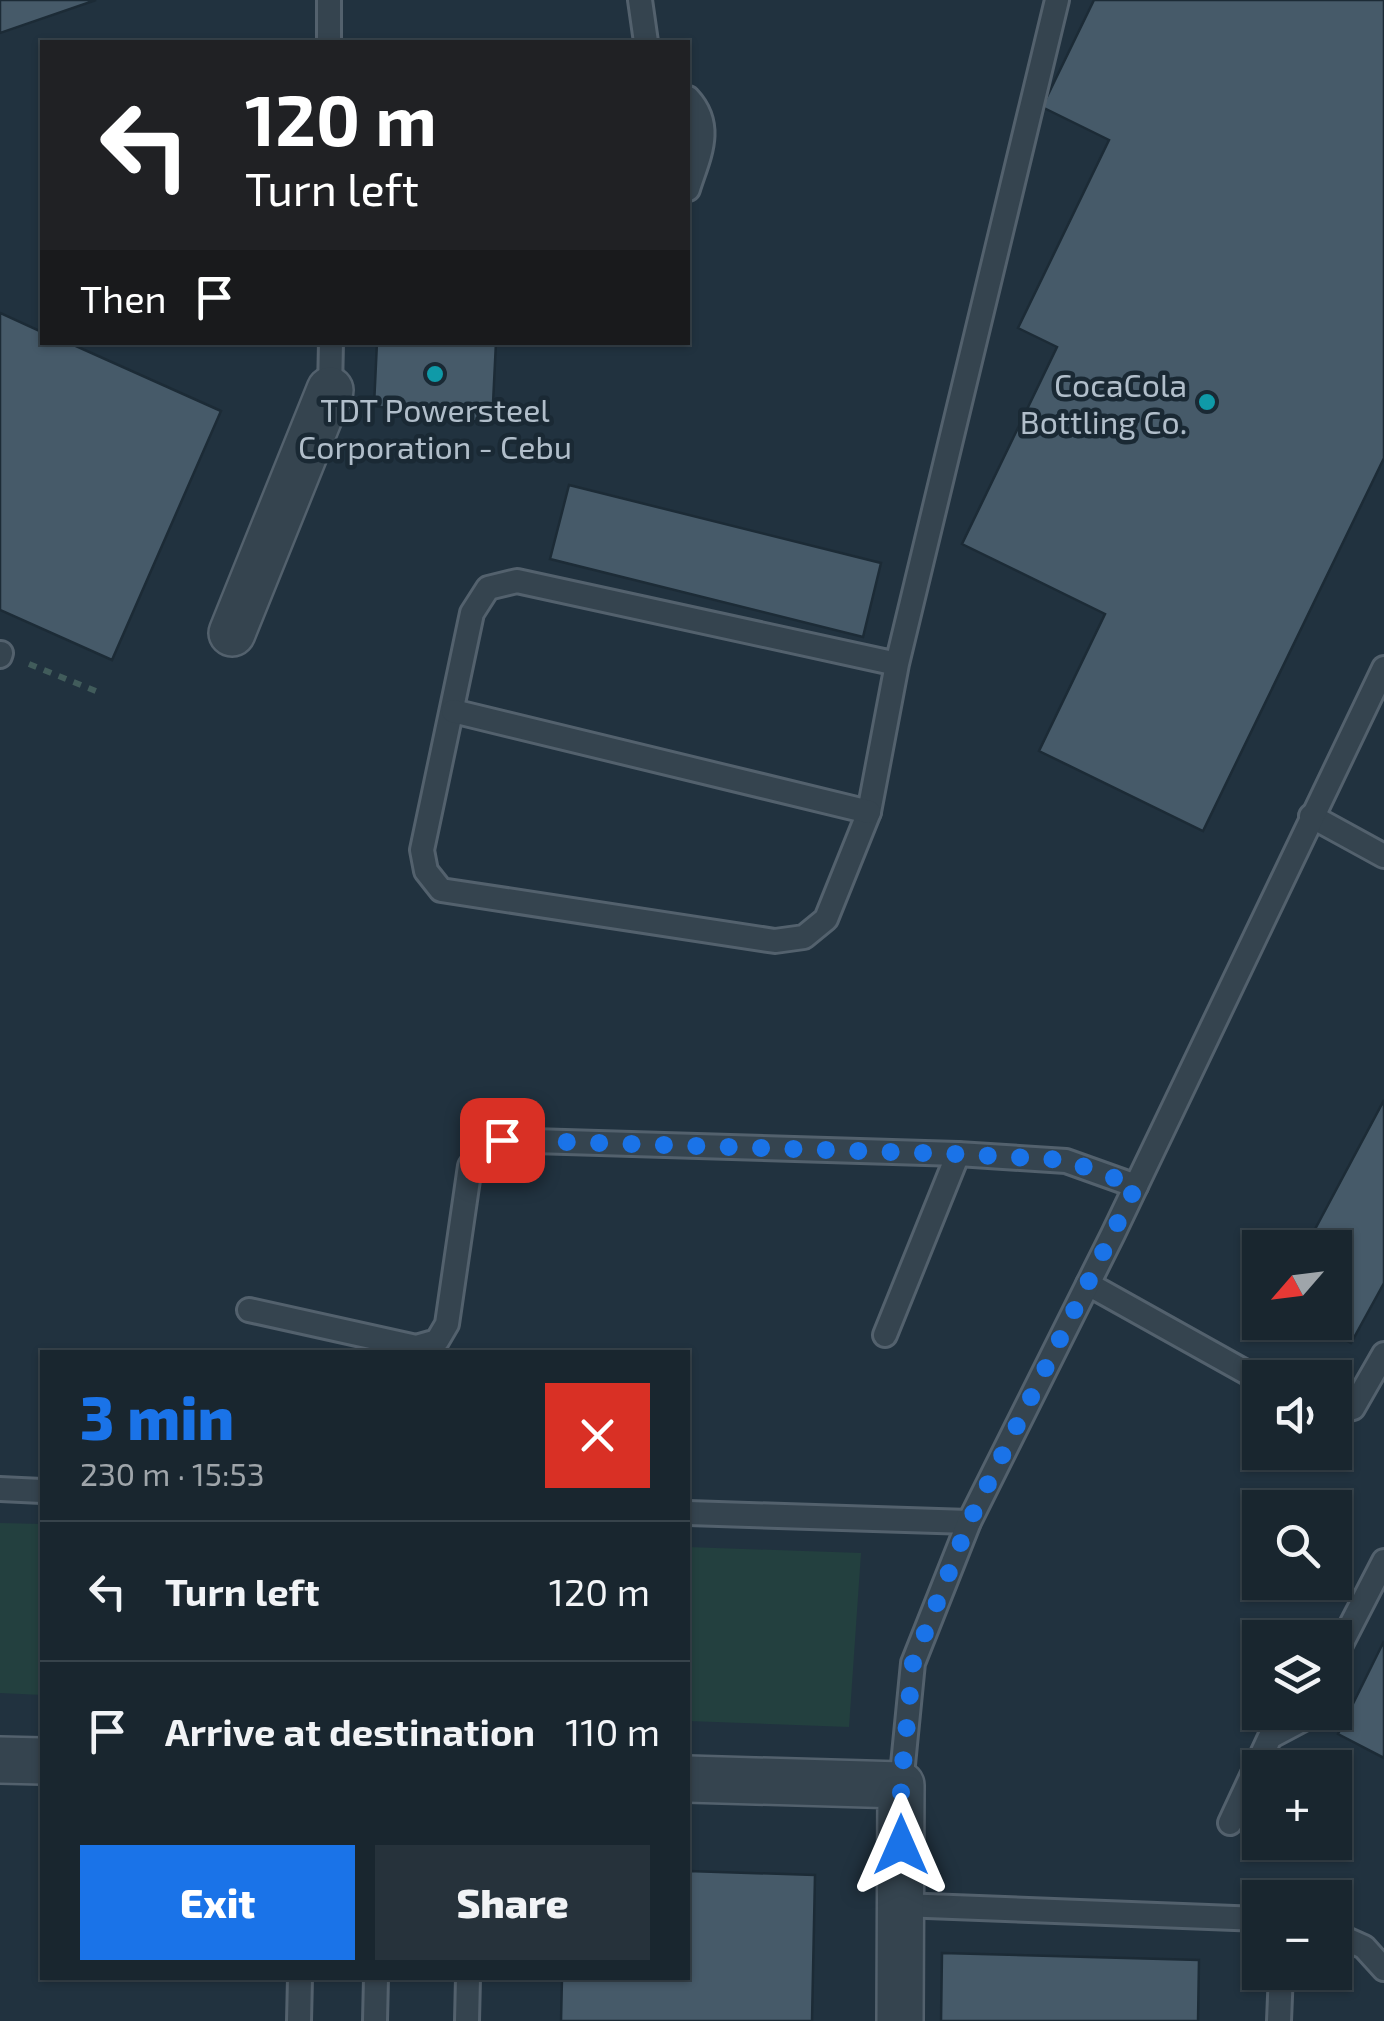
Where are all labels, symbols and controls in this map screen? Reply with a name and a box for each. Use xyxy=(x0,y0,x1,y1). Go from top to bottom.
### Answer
text: 120 m xyxy=(245,76,437,160)
icon: left xyxy=(80,80,210,210)
text: Turn left xyxy=(245,161,419,215)
icon: arrive xyxy=(187,270,242,325)
text: Then xyxy=(80,275,167,321)
marker: TDT Powersteel Corporation - Cebu xyxy=(424,363,446,385)
place label: CocaCola Bottling Co. xyxy=(1020,365,1187,440)
place label: TDT Powersteel Corporation - Cebu xyxy=(298,390,572,465)
marker: CocaCola Bottling Co. xyxy=(1196,391,1218,413)
pin xyxy=(460,1098,545,1183)
icon: arrive xyxy=(475,1113,530,1168)
north arrow xyxy=(1242,1230,1352,1340)
map controls xyxy=(1242,1230,1352,1990)
button: sound xyxy=(1242,1360,1352,1470)
text: 3 min xyxy=(80,1380,234,1452)
button: close xyxy=(545,1383,650,1488)
text: 230 m · 15:53 xyxy=(80,1454,264,1492)
button: search xyxy=(1242,1490,1352,1600)
icon: left xyxy=(80,1564,135,1619)
text: Turn left xyxy=(165,1568,320,1614)
text: 120 m xyxy=(549,1568,650,1614)
button: layers xyxy=(1242,1620,1352,1730)
icon: arrive xyxy=(80,1704,135,1759)
text: Arrive at destination xyxy=(165,1708,535,1754)
text: 110 m xyxy=(565,1708,660,1754)
button: + xyxy=(1242,1750,1352,1860)
position arrow xyxy=(849,1793,953,1897)
button: Exit xyxy=(80,1845,355,1960)
button: Share xyxy=(375,1845,650,1960)
button: − xyxy=(1242,1880,1352,1990)

